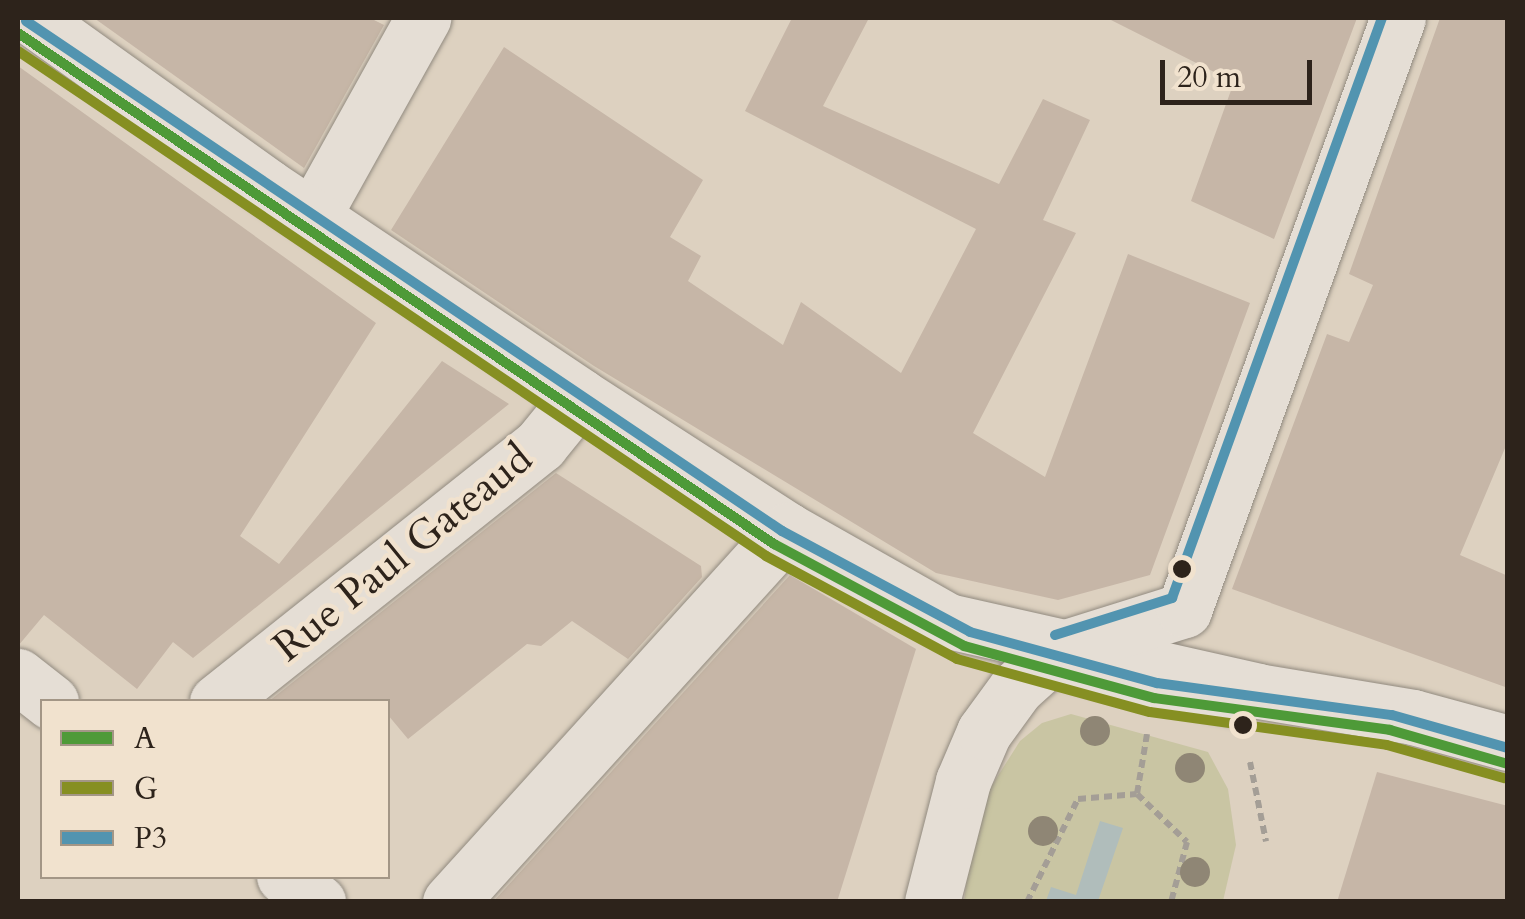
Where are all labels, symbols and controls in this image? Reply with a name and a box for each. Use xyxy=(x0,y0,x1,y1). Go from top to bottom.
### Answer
scale bar xyxy=(1165,40,1318,102)
text: 20 m xyxy=(1177,57,1241,98)
street label: Rue Paul Gateaud xyxy=(264,433,542,673)
unlabelled marker xyxy=(1172,559,1192,579)
legend xyxy=(40,699,390,879)
unlabelled marker xyxy=(1233,715,1253,735)
text: A xyxy=(134,718,155,759)
text: G xyxy=(134,768,158,809)
text: P3 xyxy=(134,818,167,859)

